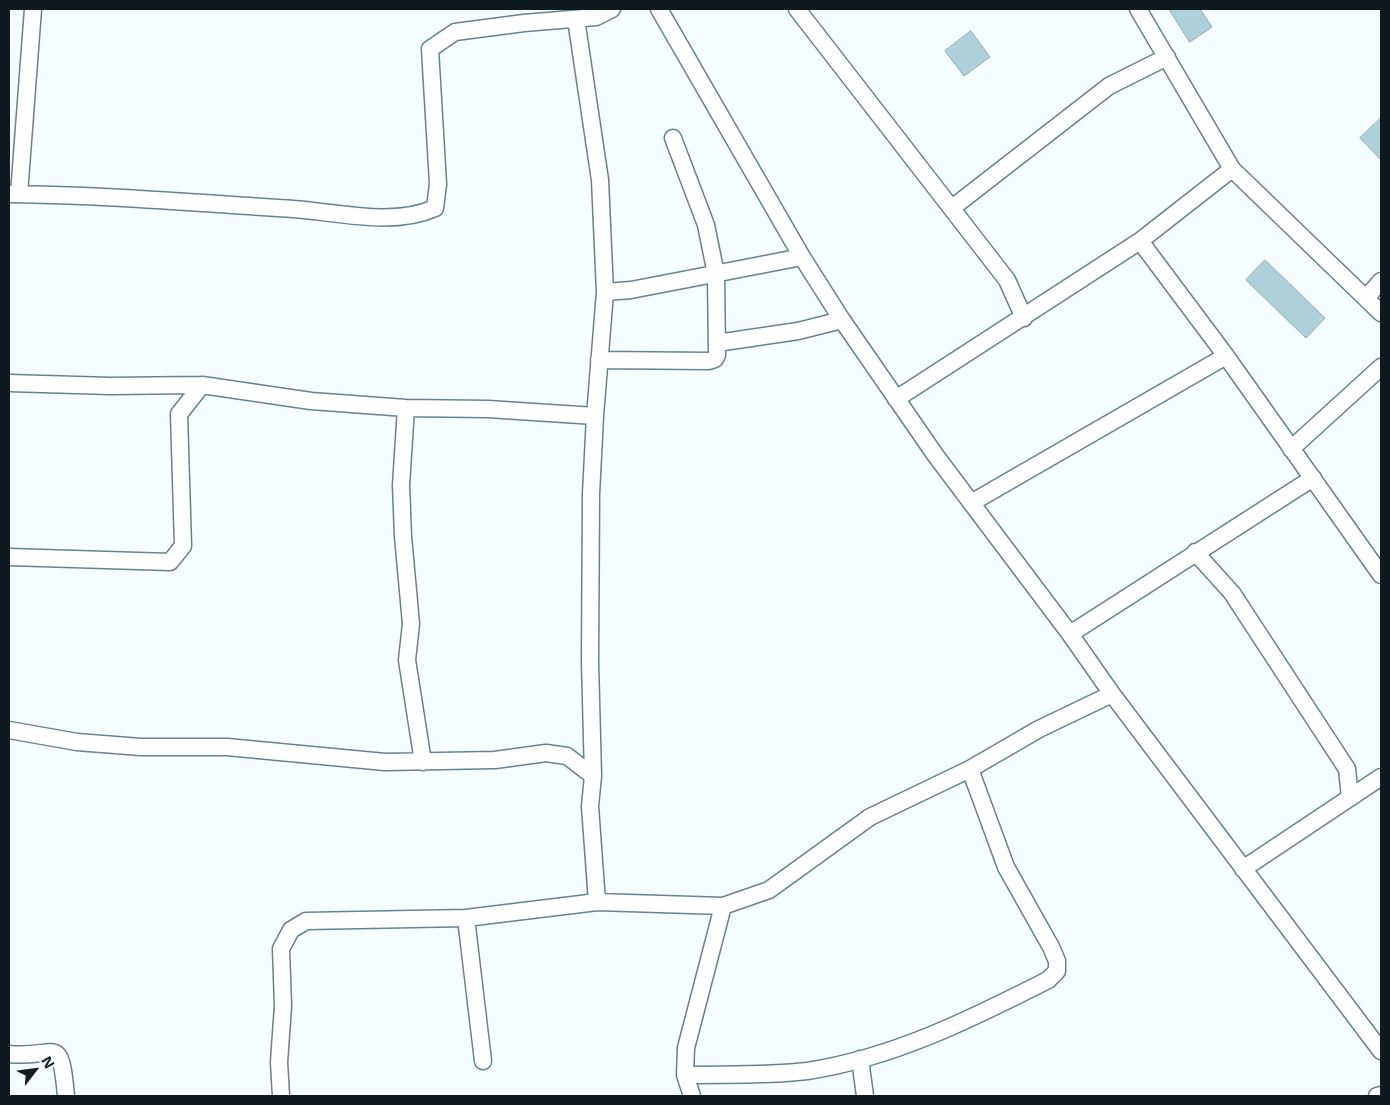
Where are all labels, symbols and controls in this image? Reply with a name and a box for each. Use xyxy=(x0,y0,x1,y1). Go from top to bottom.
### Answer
north arrow xyxy=(10,1045,60,1095)
text: N xyxy=(37,1053,59,1072)

